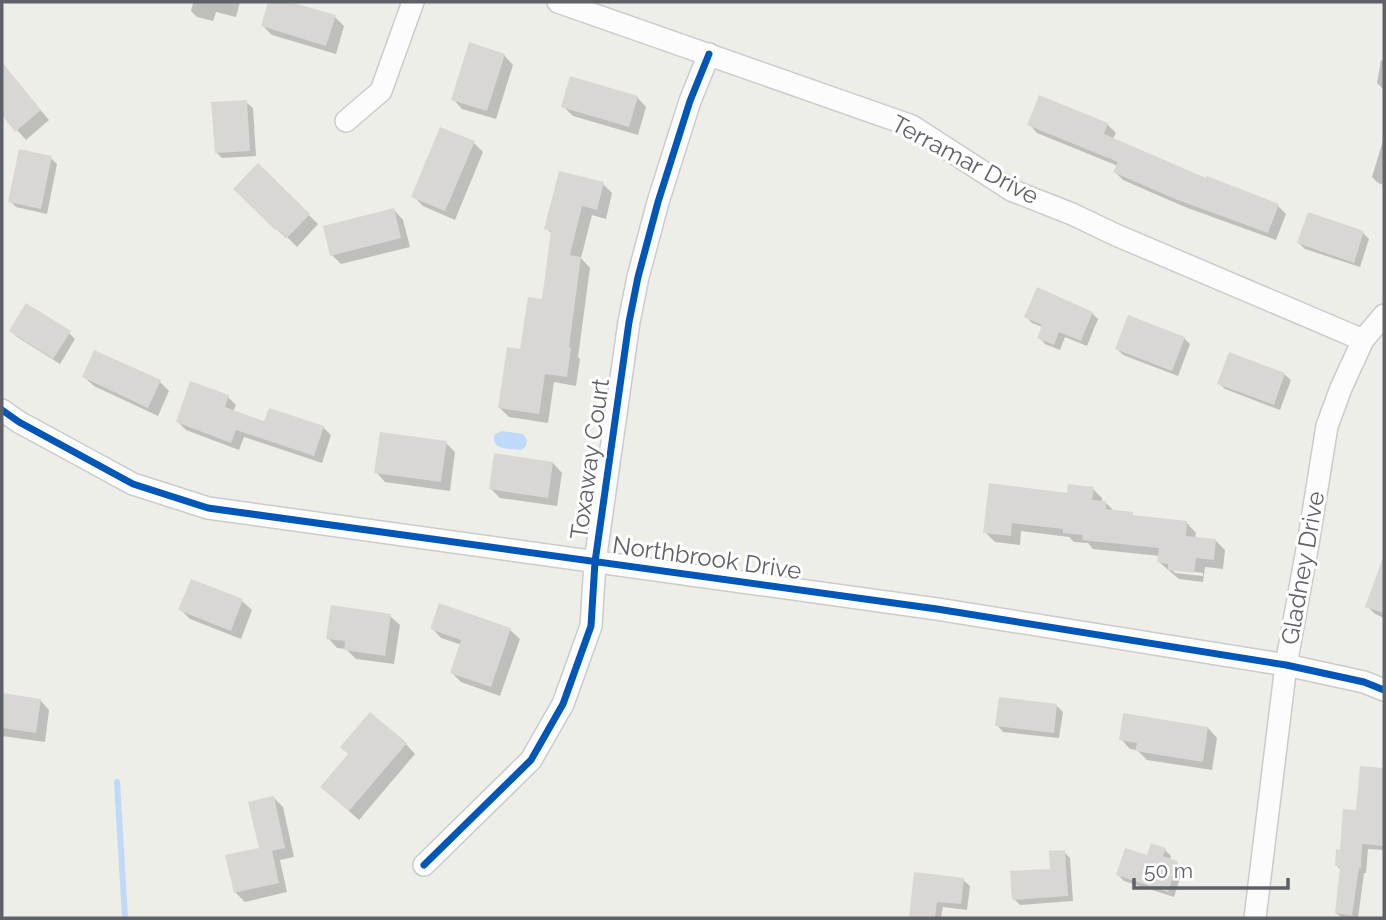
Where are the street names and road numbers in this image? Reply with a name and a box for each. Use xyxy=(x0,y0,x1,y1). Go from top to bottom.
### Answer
street label: Terramar Drive xyxy=(887,109,1044,210)
street label: Toxaway Court xyxy=(564,377,615,541)
street label: Gladney Drive xyxy=(1275,489,1330,647)
street label: Northbrook Drive xyxy=(611,530,803,585)

